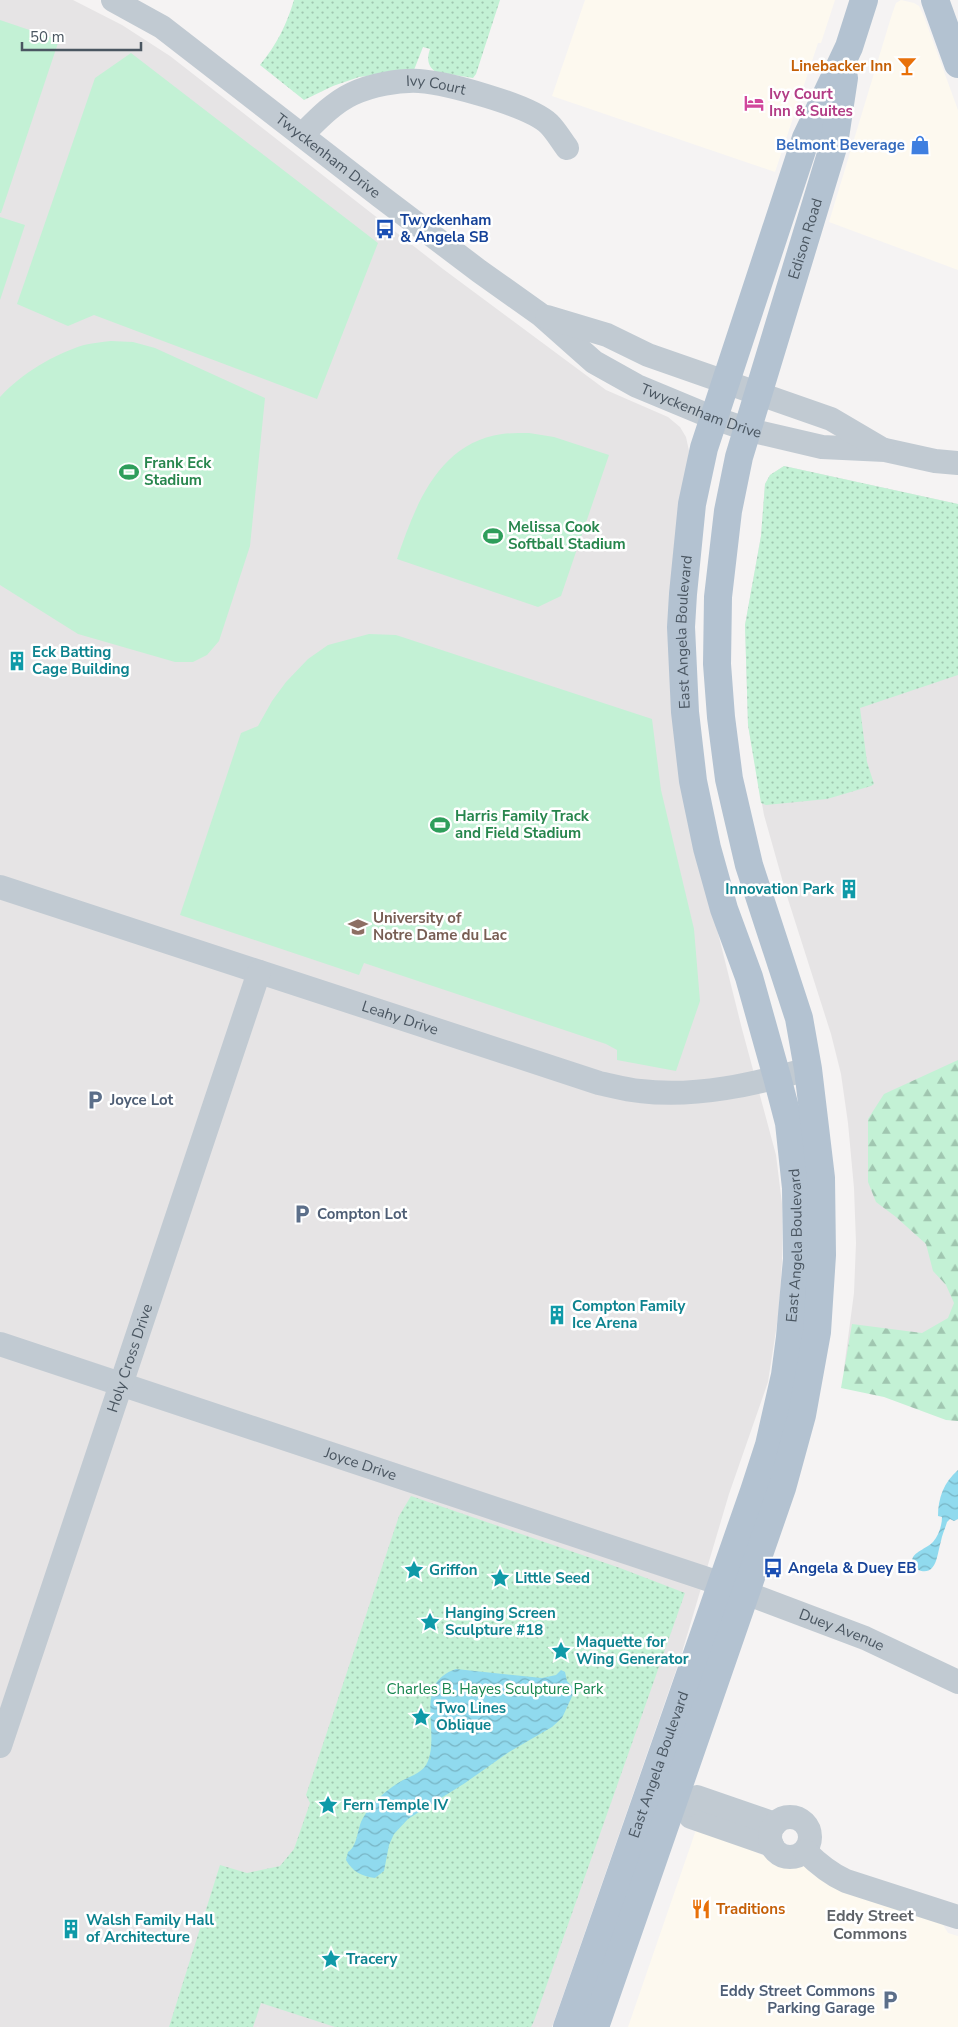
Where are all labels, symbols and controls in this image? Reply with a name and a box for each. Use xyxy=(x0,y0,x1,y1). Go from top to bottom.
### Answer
scale bar xyxy=(22,20,141,52)
text: 50 m xyxy=(30,27,65,47)
bar icon: Linebacker Inn xyxy=(896,55,918,77)
place label: Linebacker Inn xyxy=(791,56,892,76)
street label: Ivy Court xyxy=(406,71,469,100)
place label: Ivy Court Inn & Suites xyxy=(769,84,853,121)
hotel icon: Ivy Court Inn & Suites xyxy=(743,92,765,114)
street label: Twyckenham Drive xyxy=(271,109,385,203)
shop icon: Belmont Beverage xyxy=(909,134,931,156)
place label: Belmont Beverage xyxy=(776,135,905,155)
street label: Edison Road xyxy=(784,196,827,282)
place label: Twyckenham & Angela SB xyxy=(400,210,492,247)
bus stop icon: Twyckenham & Angela SB xyxy=(374,218,396,240)
street label: Twyckenham Drive xyxy=(638,379,764,443)
place label: Frank Eck Stadium xyxy=(144,453,212,490)
sports icon: Frank Eck Stadium xyxy=(118,461,140,483)
place label: Melissa Cook Softball Stadium xyxy=(508,517,626,554)
sports icon: Melissa Cook Softball Stadium xyxy=(482,525,504,547)
street label: East Angela Boulevard xyxy=(671,554,697,709)
place label: Eck Batting Cage Building xyxy=(32,642,130,679)
building icon: Eck Batting Cage Building xyxy=(6,650,28,672)
place label: Harris Family Track and Field Stadium xyxy=(455,806,590,843)
sports icon: Harris Family Track and Field Stadium xyxy=(429,814,451,836)
building icon: Innovation Park xyxy=(838,878,860,900)
place label: Innovation Park xyxy=(725,879,835,899)
place label: University of Notre Dame du Lac xyxy=(373,908,507,945)
school or university icon: University of Notre Dame du Lac xyxy=(347,916,369,938)
street label: Leahy Drive xyxy=(359,996,441,1040)
parking icon: Joyce Lot xyxy=(84,1089,106,1111)
place label: Joyce Lot xyxy=(109,1090,174,1110)
street label: East Angela Boulevard xyxy=(781,1168,807,1323)
parking icon: Compton Lot xyxy=(291,1203,313,1225)
place label: Compton Lot xyxy=(317,1204,407,1224)
place label: Compton Family Ice Arena xyxy=(572,1296,685,1333)
street label: Holy Cross Drive xyxy=(102,1301,157,1415)
building icon: Compton Family Ice Arena xyxy=(546,1304,568,1326)
street label: Joyce Drive xyxy=(321,1442,399,1485)
bus stop icon: Angela & Duey EB xyxy=(762,1557,784,1579)
place label: Angela & Duey EB xyxy=(788,1558,916,1578)
place icon: Griffon xyxy=(403,1559,425,1581)
place label: Griffon xyxy=(429,1560,478,1580)
place icon: Little Seed xyxy=(489,1567,511,1589)
place label: Little Seed xyxy=(515,1568,590,1588)
place label: Hanging Screen Sculpture #18 xyxy=(445,1603,556,1640)
street label: Duey Avenue xyxy=(796,1604,888,1656)
place icon: Hanging Screen Sculpture #18 xyxy=(419,1611,441,1633)
place label: Maquette for Wing Generator xyxy=(576,1632,689,1669)
place icon: Maquette for Wing Generator xyxy=(550,1640,572,1662)
park label: Charles B. Hayes Sculpture Park xyxy=(387,1679,604,1699)
street label: East Angela Boulevard xyxy=(624,1688,693,1841)
place label: Two Lines Oblique xyxy=(436,1698,506,1735)
place icon: Two Lines Oblique xyxy=(410,1706,432,1728)
place icon: Fern Temple IV xyxy=(317,1794,339,1816)
place label: Fern Temple IV xyxy=(343,1795,449,1815)
restaurant icon: Traditions xyxy=(690,1898,712,1920)
place label: Traditions xyxy=(716,1899,785,1919)
district label: Eddy Street Commons xyxy=(826,1905,914,1945)
place label: Walsh Family Hall of Architecture xyxy=(86,1910,214,1947)
building icon: Walsh Family Hall of Architecture xyxy=(60,1918,82,1940)
place icon: Tracery xyxy=(320,1948,342,1970)
place label: Tracery xyxy=(346,1949,398,1969)
place label: Eddy Street Commons Parking Garage xyxy=(720,1981,875,2018)
parking icon: Eddy Street Commons Parking Garage xyxy=(879,1989,901,2011)

